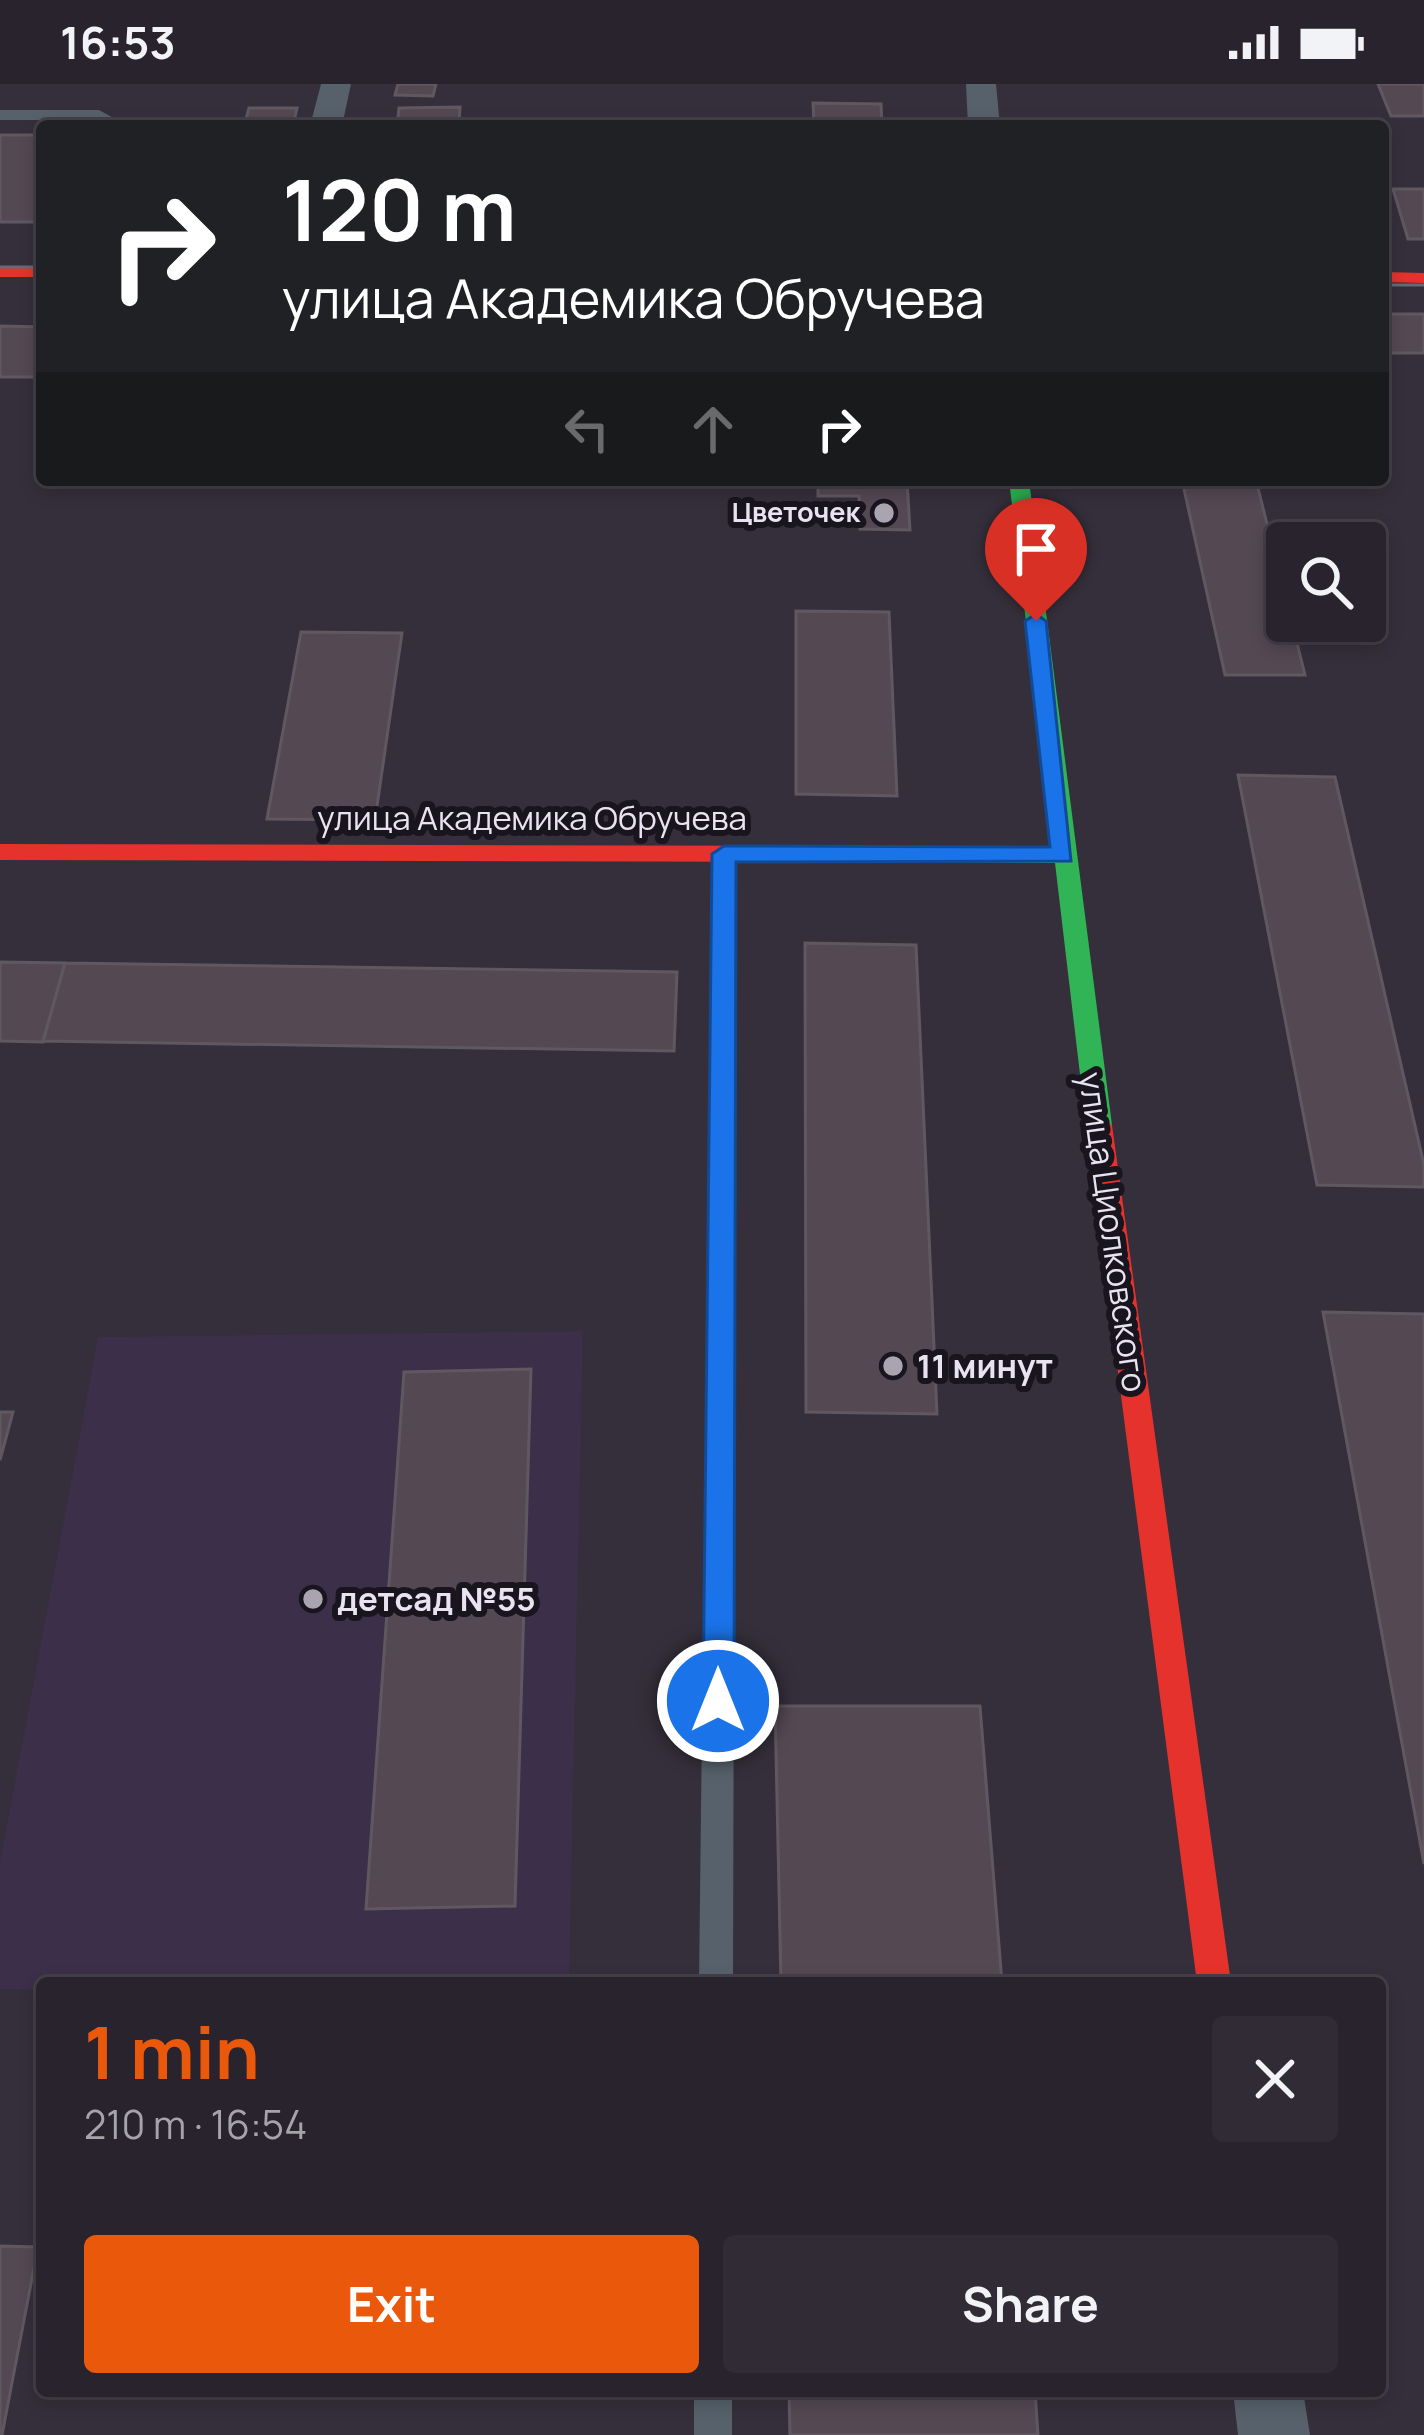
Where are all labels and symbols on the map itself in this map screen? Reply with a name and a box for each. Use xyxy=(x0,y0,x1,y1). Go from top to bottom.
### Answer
place label: Цветочек xyxy=(732,493,861,530)
pin xyxy=(985,498,1087,621)
marker: Цветочек xyxy=(871,500,897,526)
street label: улица Академика Обручева xyxy=(317,795,747,840)
street label: улица Циолковского xyxy=(1069,1069,1158,1395)
place label: 11 минут xyxy=(917,1343,1053,1388)
marker: 11 минут xyxy=(880,1353,906,1379)
place label: детсад №55 xyxy=(337,1576,536,1621)
marker: детсад №55 xyxy=(300,1586,326,1612)
position arrow xyxy=(655,1638,781,1764)

